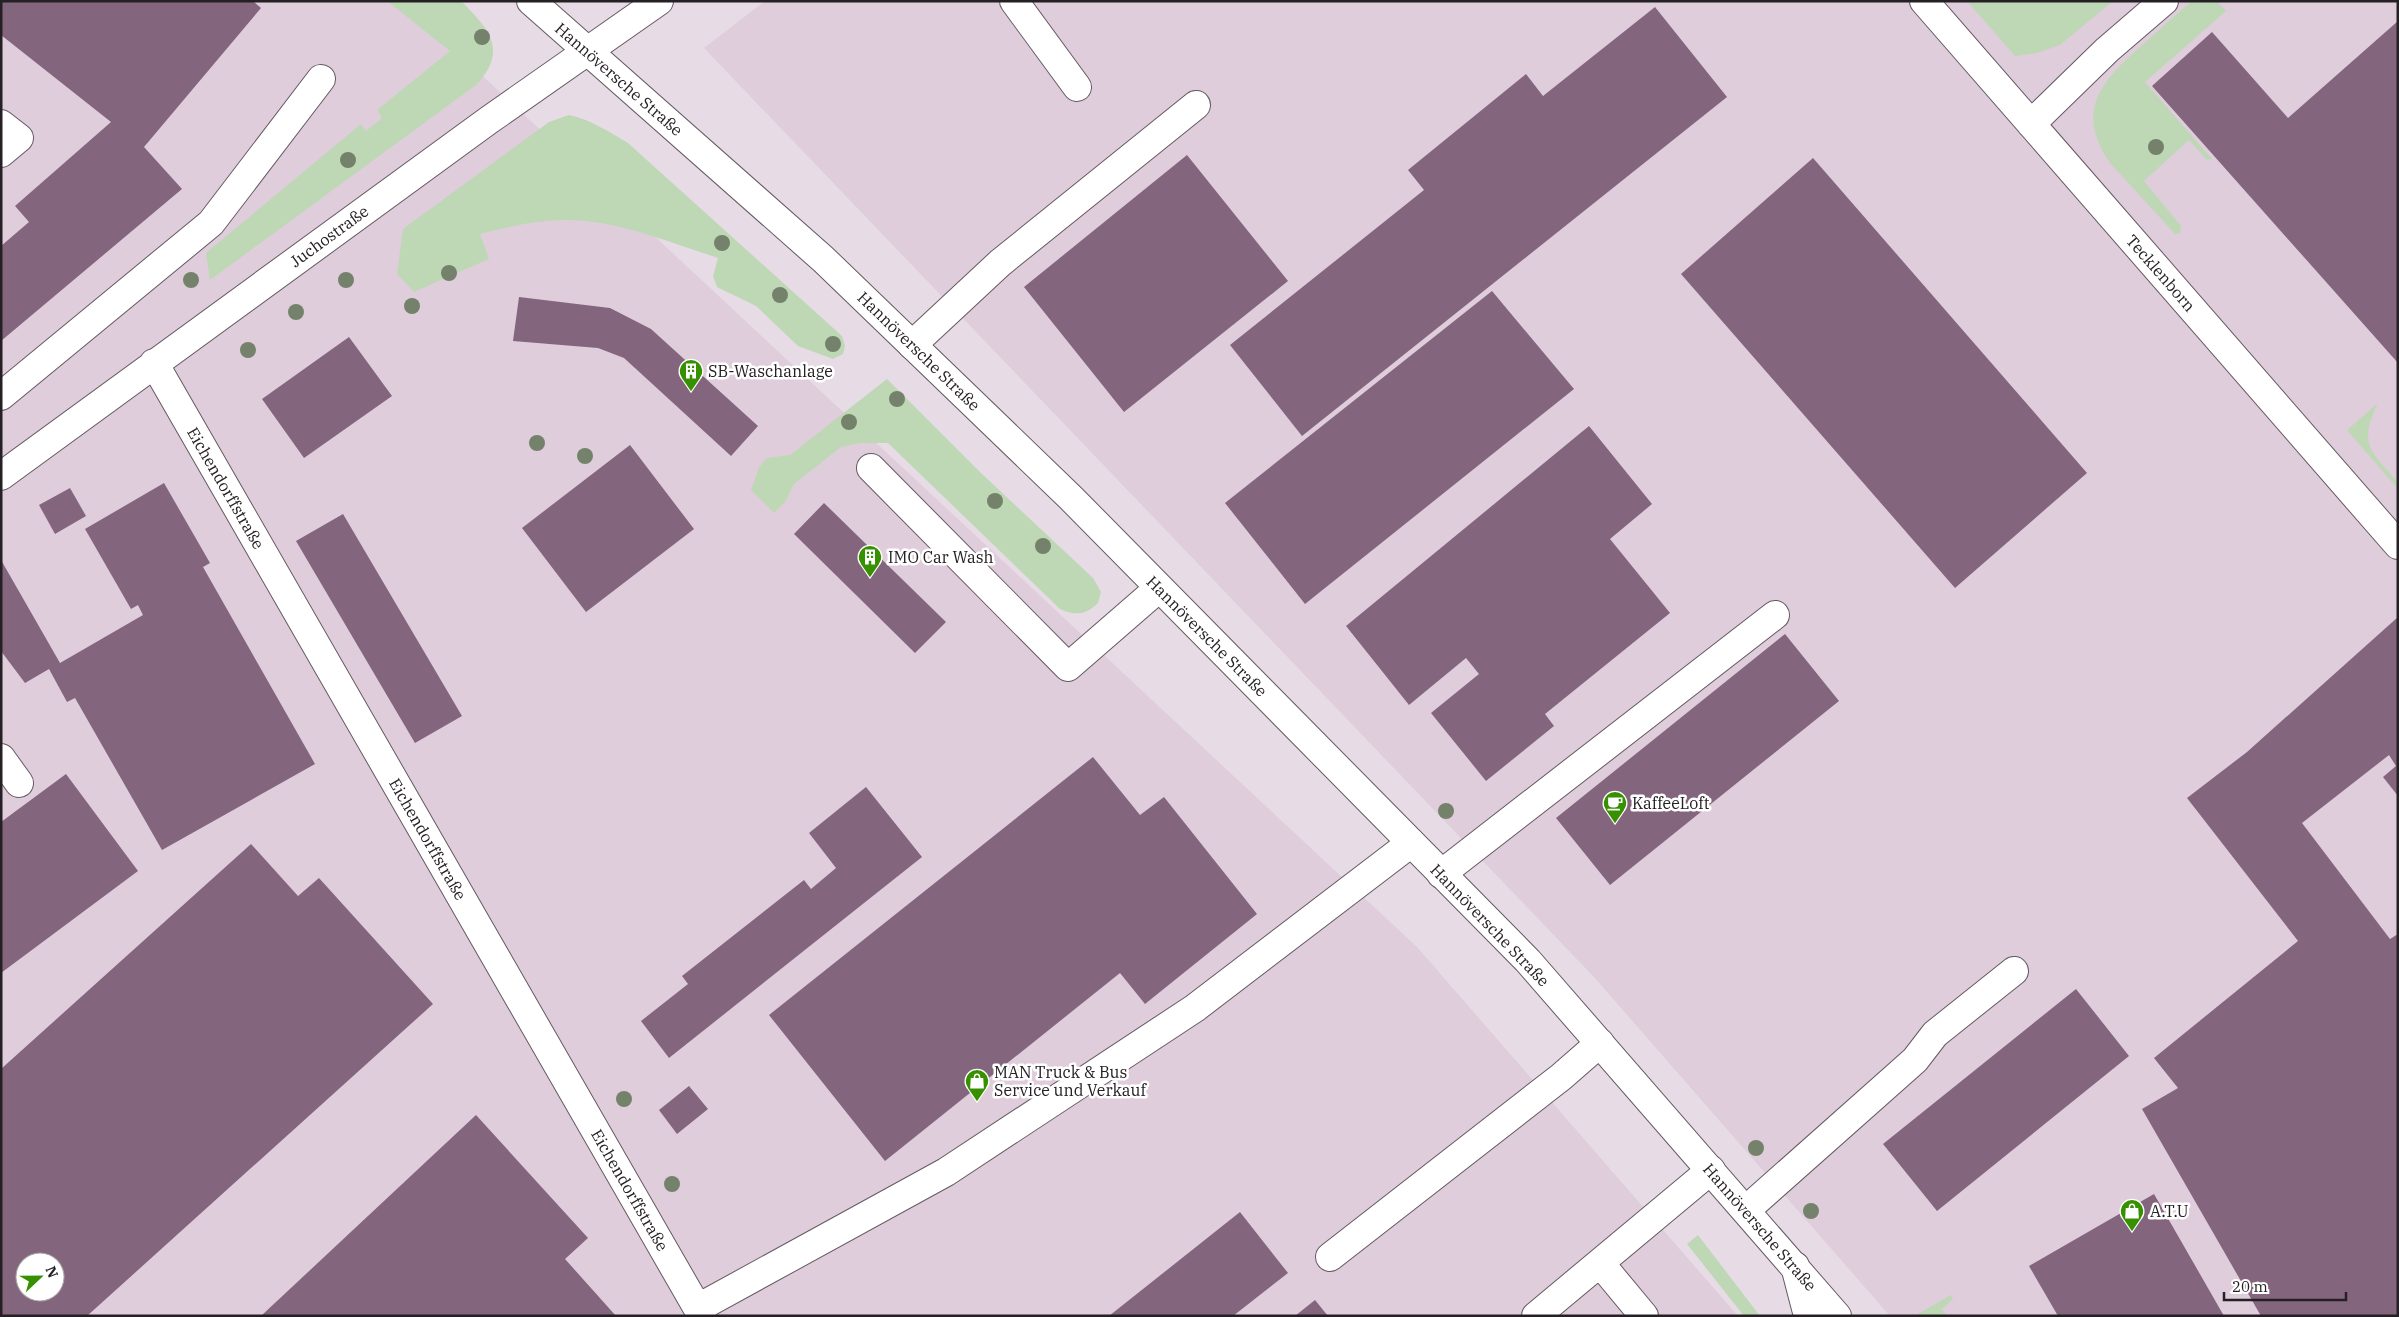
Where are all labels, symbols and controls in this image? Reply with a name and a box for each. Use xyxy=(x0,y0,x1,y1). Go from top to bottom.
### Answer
street label: Hannöversche Straße xyxy=(551,18,687,140)
street label: Juchostraße xyxy=(286,201,372,271)
street label: Tecklenborn xyxy=(2122,230,2200,316)
street label: Hannöversche Straße xyxy=(854,287,984,415)
building icon: SB-Waschanlage xyxy=(678,358,704,392)
place label: SB-Waschanlage xyxy=(708,361,833,381)
street label: Eichendorffstraße xyxy=(183,424,269,552)
building icon: IMO Car Wash xyxy=(857,544,883,578)
place label: IMO Car Wash xyxy=(888,547,993,567)
street label: Hannöversche Straße xyxy=(1142,571,1272,701)
street label: Eichendorffstraße xyxy=(385,775,471,903)
cafe icon: KaffeeLoft xyxy=(1602,790,1628,824)
place label: KaffeeLoft xyxy=(1632,793,1710,813)
street label: Hannöversche Straße xyxy=(1426,860,1554,990)
place label: MAN Truck & Bus Service und Verkauf xyxy=(994,1062,1147,1100)
shop icon: MAN Truck & Bus Service und Verkauf xyxy=(964,1068,990,1102)
street label: Eichendorffstraße xyxy=(587,1126,673,1254)
street label: Hannöversche Straße xyxy=(1699,1159,1821,1295)
shop icon: A.T.U xyxy=(2119,1198,2145,1232)
place label: A.T.U xyxy=(2150,1201,2189,1221)
north arrow xyxy=(15,1252,65,1302)
text: N xyxy=(42,1264,62,1281)
scale bar xyxy=(2224,1270,2346,1302)
text: 20 m xyxy=(2232,1277,2268,1296)

